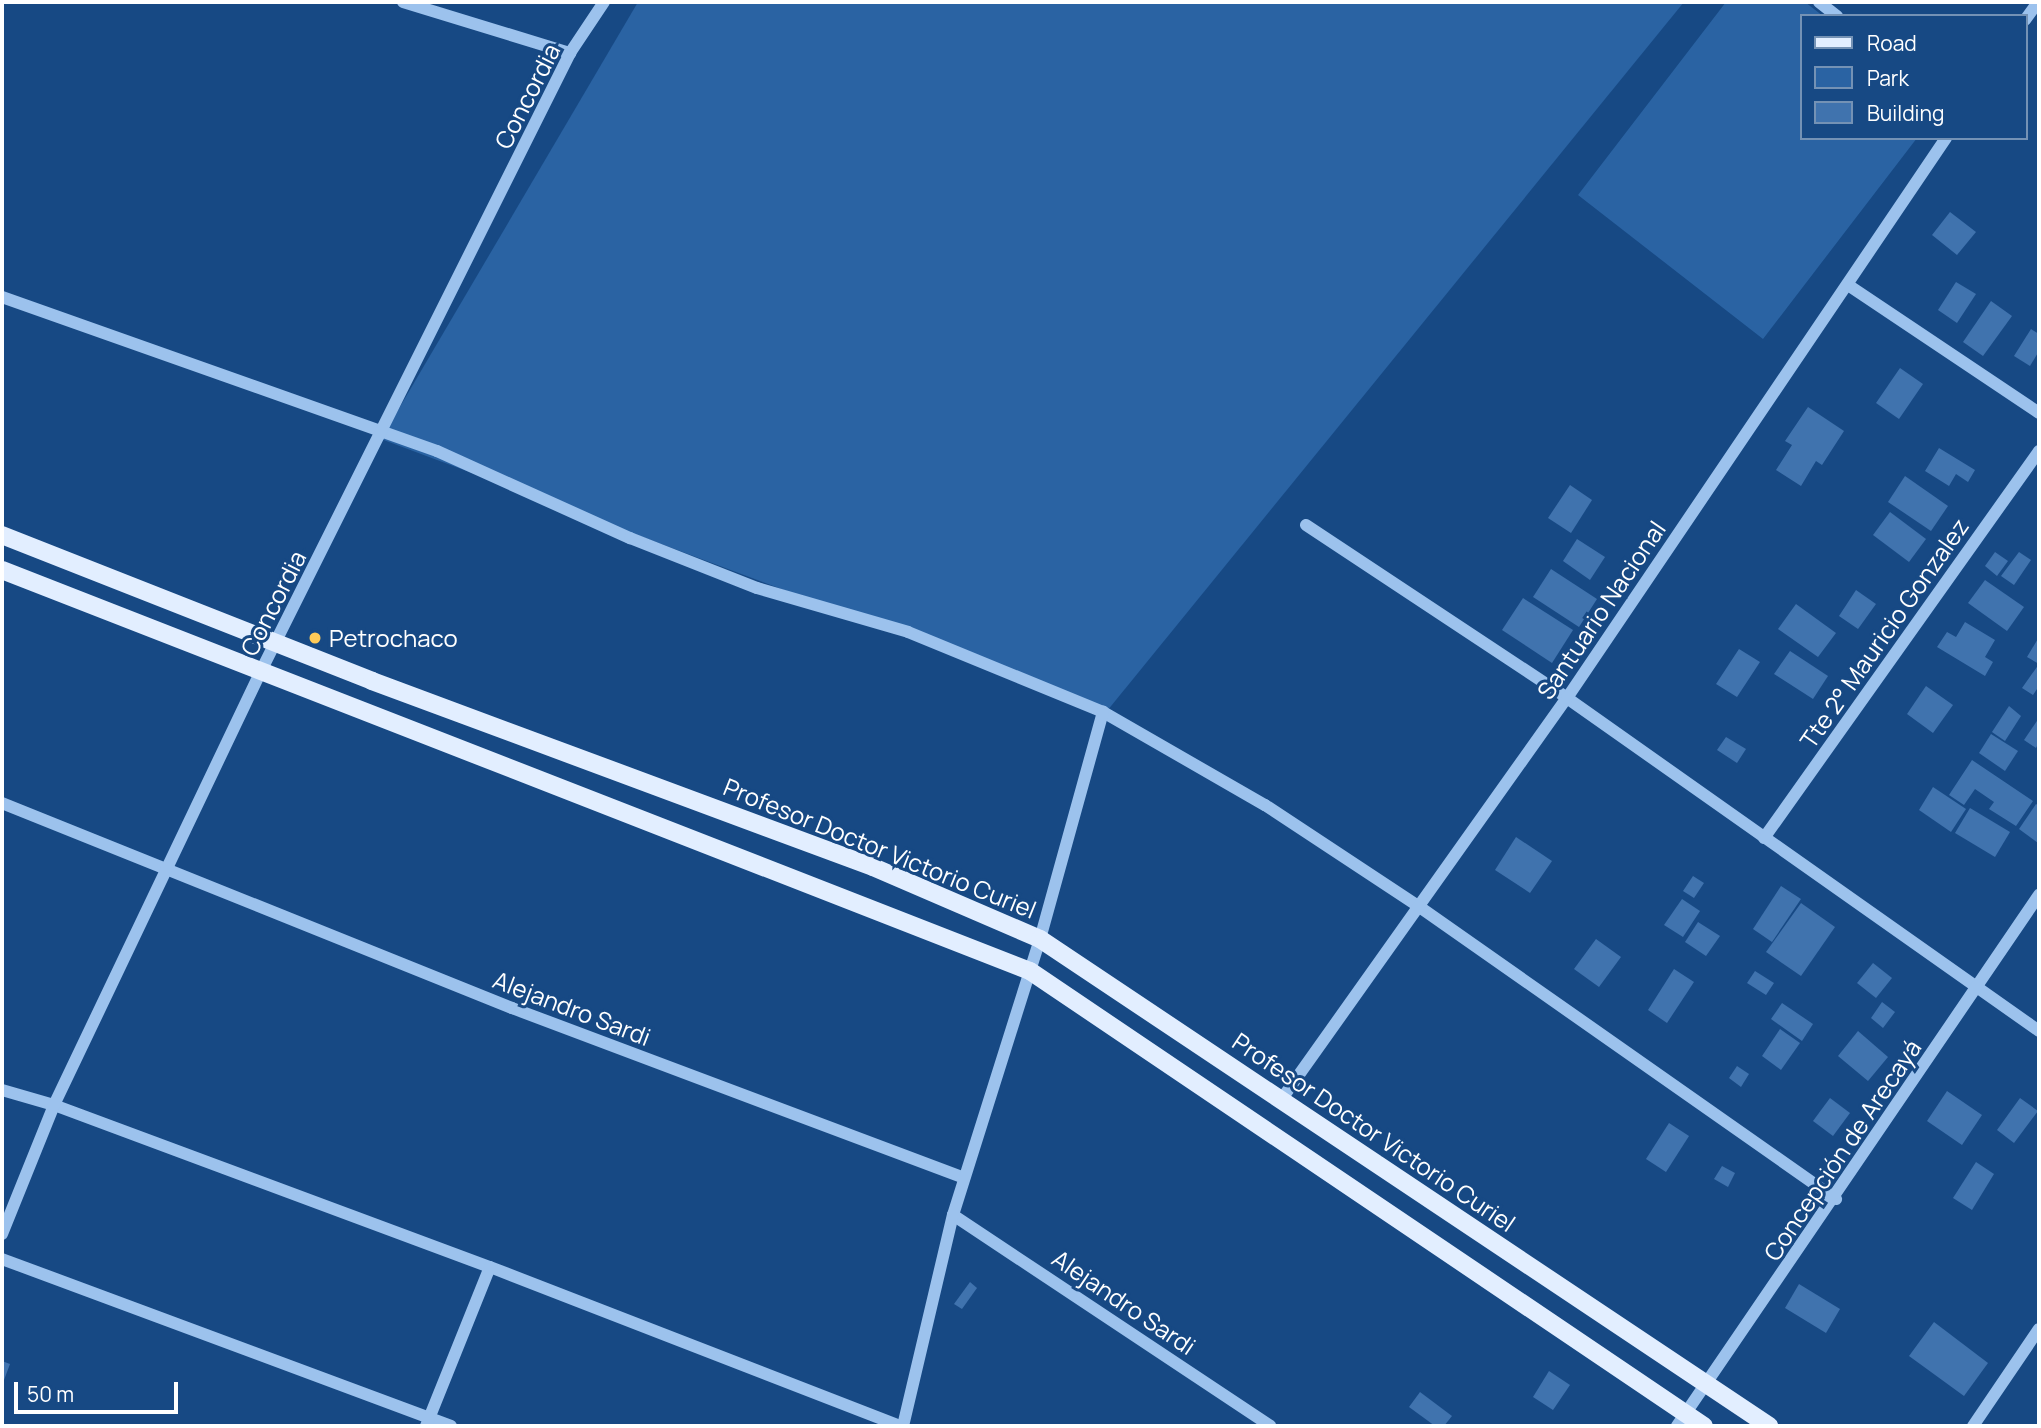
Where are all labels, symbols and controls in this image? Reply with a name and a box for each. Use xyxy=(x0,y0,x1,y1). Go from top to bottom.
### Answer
legend xyxy=(1800,14,2027,140)
text: Road xyxy=(1867,29,1917,57)
street label: Concordia xyxy=(488,39,566,153)
text: Park xyxy=(1867,64,1909,92)
text: Building xyxy=(1867,99,1944,127)
street label: Tte 2° Mauricio Gonzalez xyxy=(1794,512,1974,754)
street label: Santuario Nacional xyxy=(1531,516,1671,704)
street label: Concordia xyxy=(234,546,312,660)
place label: Petrochaco xyxy=(329,624,458,652)
marker: Petrochaco xyxy=(307,630,323,646)
street label: Profesor Doctor Victorio Curiel xyxy=(720,772,1040,924)
street label: Alejandro Sardi xyxy=(489,965,655,1051)
street label: Profesor Doctor Victorio Curiel xyxy=(1227,1027,1521,1237)
street label: Concepción de Arecayá xyxy=(1757,1034,1927,1266)
street label: Alejandro Sardi xyxy=(1047,1244,1201,1360)
scale bar xyxy=(18,1368,182,1412)
text: 50 m xyxy=(27,1380,74,1408)

